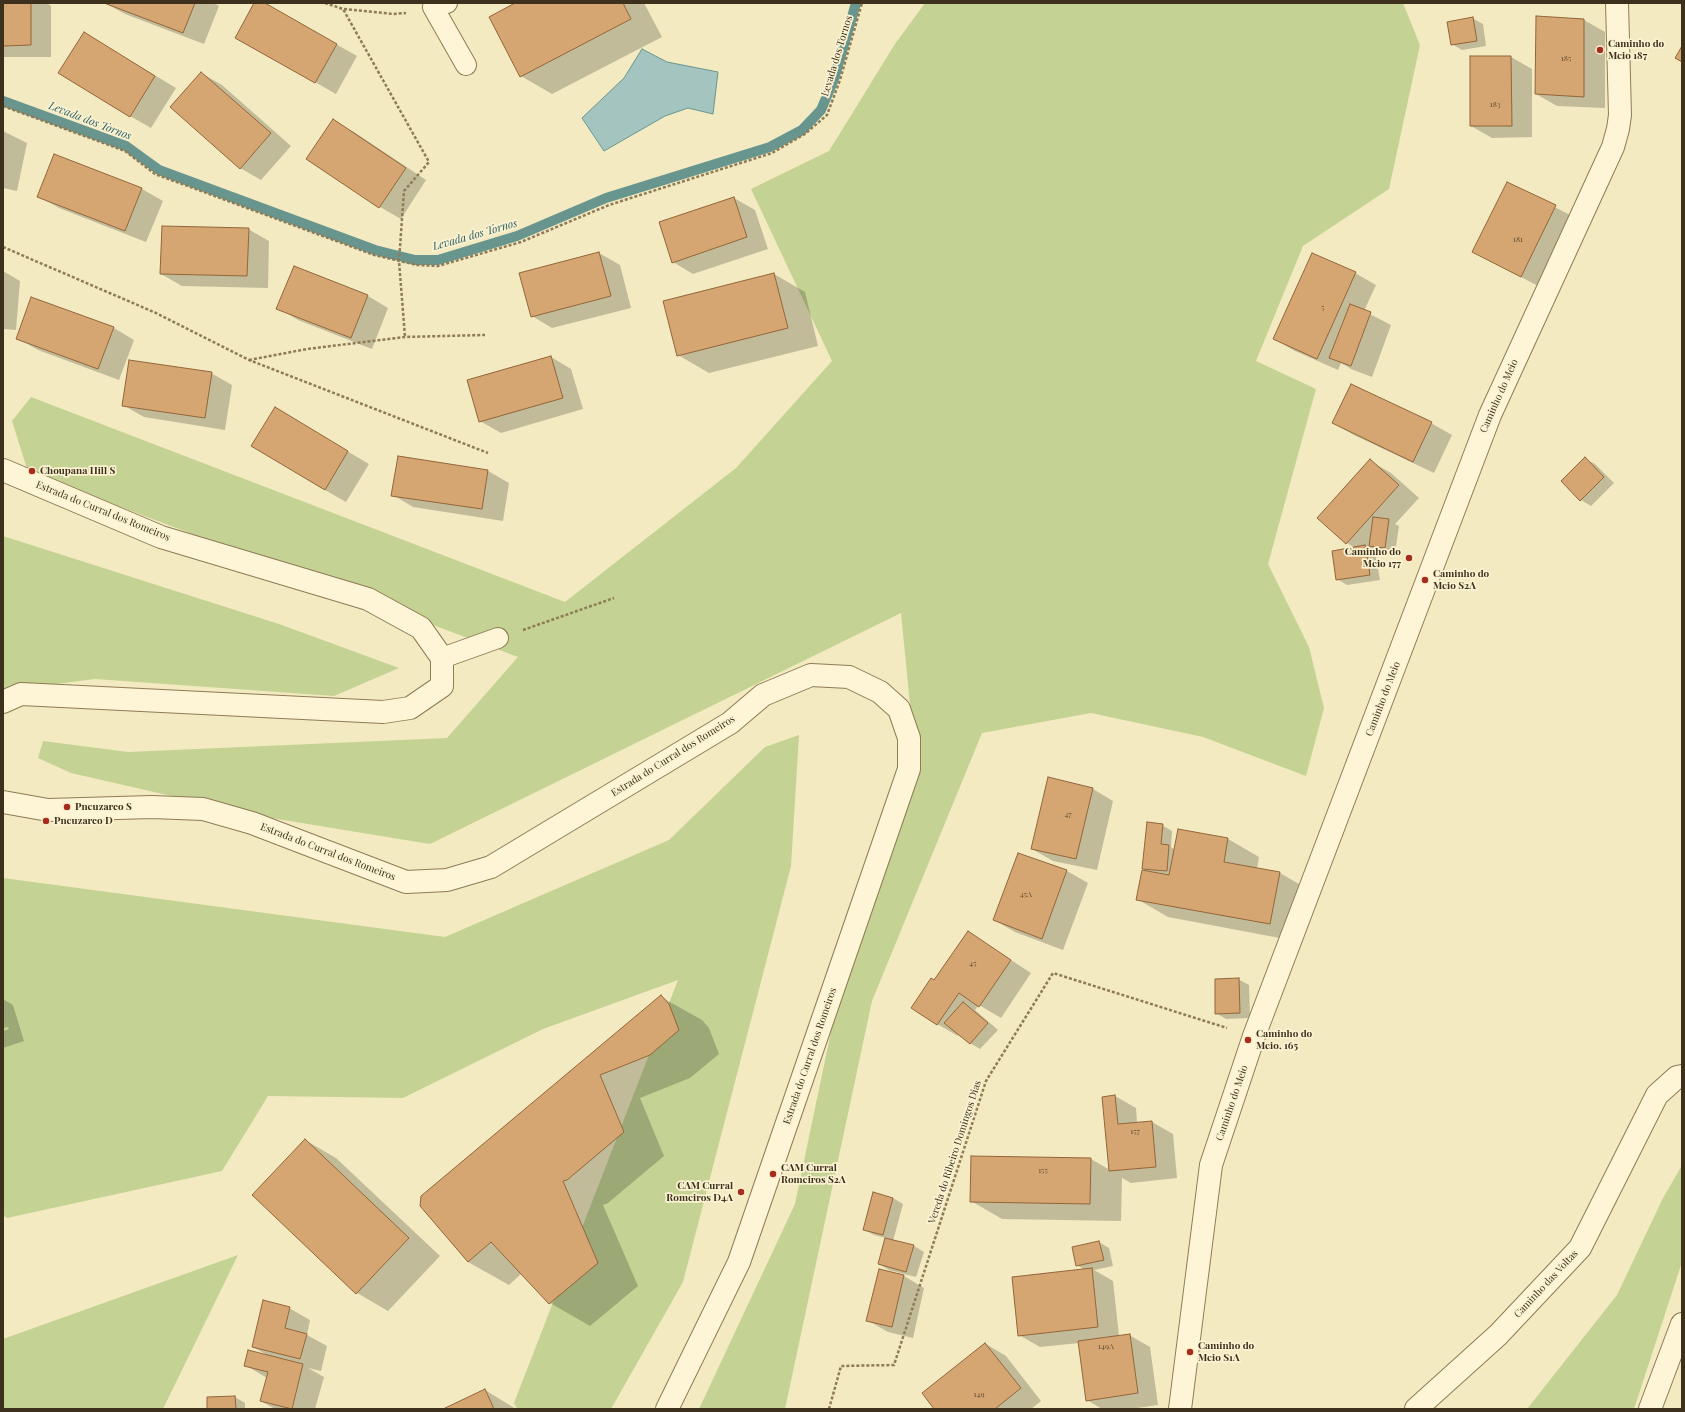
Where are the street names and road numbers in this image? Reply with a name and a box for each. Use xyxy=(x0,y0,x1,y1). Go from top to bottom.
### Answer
street label: Levada dos Tornos xyxy=(819,14,855,98)
street label: Caminho do Meio xyxy=(1477,357,1521,435)
street label: Estrada do Curral dos Romeiros xyxy=(34,479,172,543)
street label: Caminho do Meio xyxy=(1363,660,1403,738)
street label: Estrada do Curral dos Romeiros xyxy=(609,713,737,799)
street label: Estrada do Curral dos Romeiros xyxy=(259,821,397,883)
street label: Estrada do Curral dos Romeiros xyxy=(781,986,839,1126)
street label: Caminho do Meio xyxy=(1213,1064,1251,1142)
street label: Vereda do Ribeiro Domingos Dias xyxy=(926,1079,984,1225)
street label: Caminho das Voltas xyxy=(1512,1248,1580,1320)

